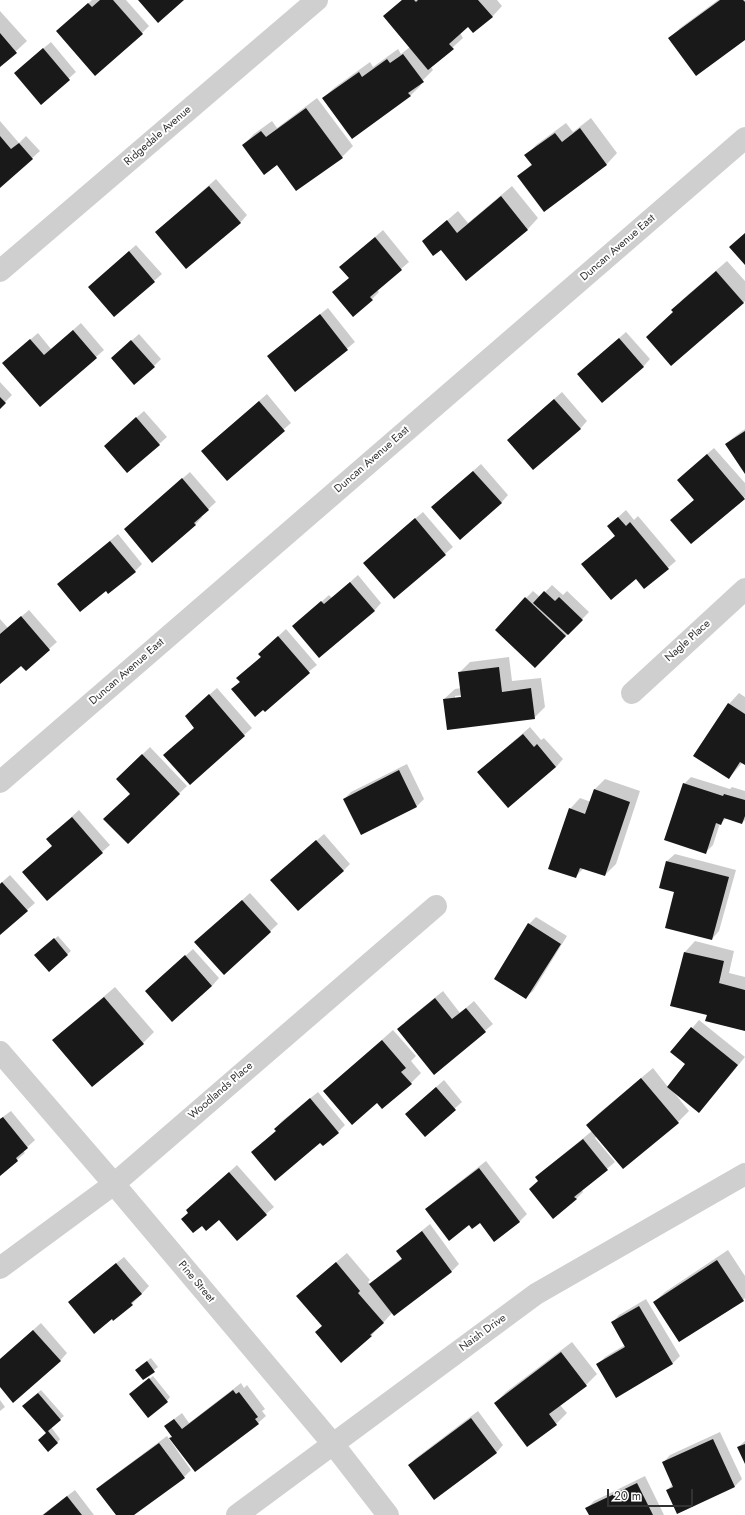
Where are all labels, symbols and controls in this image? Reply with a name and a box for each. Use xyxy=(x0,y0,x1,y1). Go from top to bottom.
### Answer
street label: Ridgedale Avenue xyxy=(122,103,194,169)
street label: Duncan Avenue East xyxy=(578,212,658,284)
street label: Duncan Avenue East xyxy=(332,424,412,496)
street label: Nagle Place xyxy=(663,617,713,665)
street label: Duncan Avenue East xyxy=(87,636,167,708)
street label: Woodlands Place xyxy=(186,1060,256,1122)
street label: Pine Street xyxy=(175,1259,217,1305)
street label: Naish Drive xyxy=(457,1312,509,1354)
scale bar xyxy=(609,1481,695,1507)
text: 20 m xyxy=(614,1487,641,1505)

